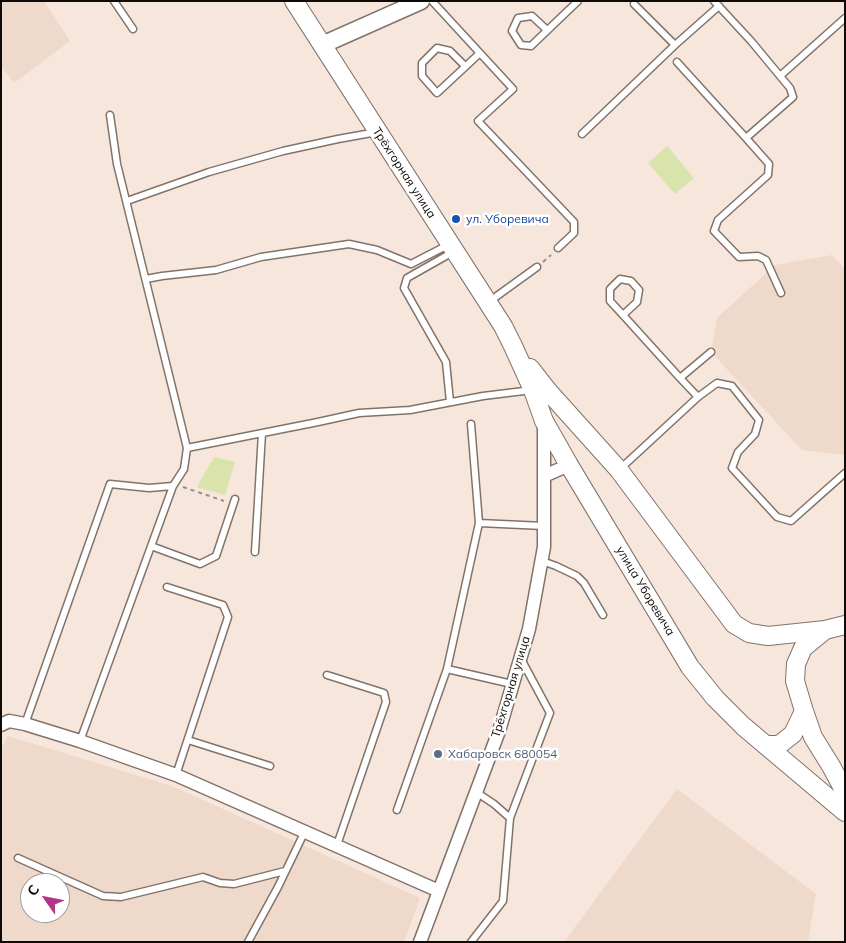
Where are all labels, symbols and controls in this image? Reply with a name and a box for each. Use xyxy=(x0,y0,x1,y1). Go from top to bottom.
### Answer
street label: Трёхгорная улица xyxy=(369,125,439,221)
place label: ул. Уборевича xyxy=(466,212,549,226)
marker: ул. Уборевича xyxy=(450,213,462,225)
street label: улица Уборевича xyxy=(613,544,677,638)
street label: Трёхгорная улица xyxy=(489,634,533,740)
place label: Хабаровск 680054 xyxy=(448,747,557,761)
marker: Хабаровск 680054 xyxy=(432,748,444,760)
north arrow xyxy=(20,873,70,923)
text: С xyxy=(23,881,43,899)

